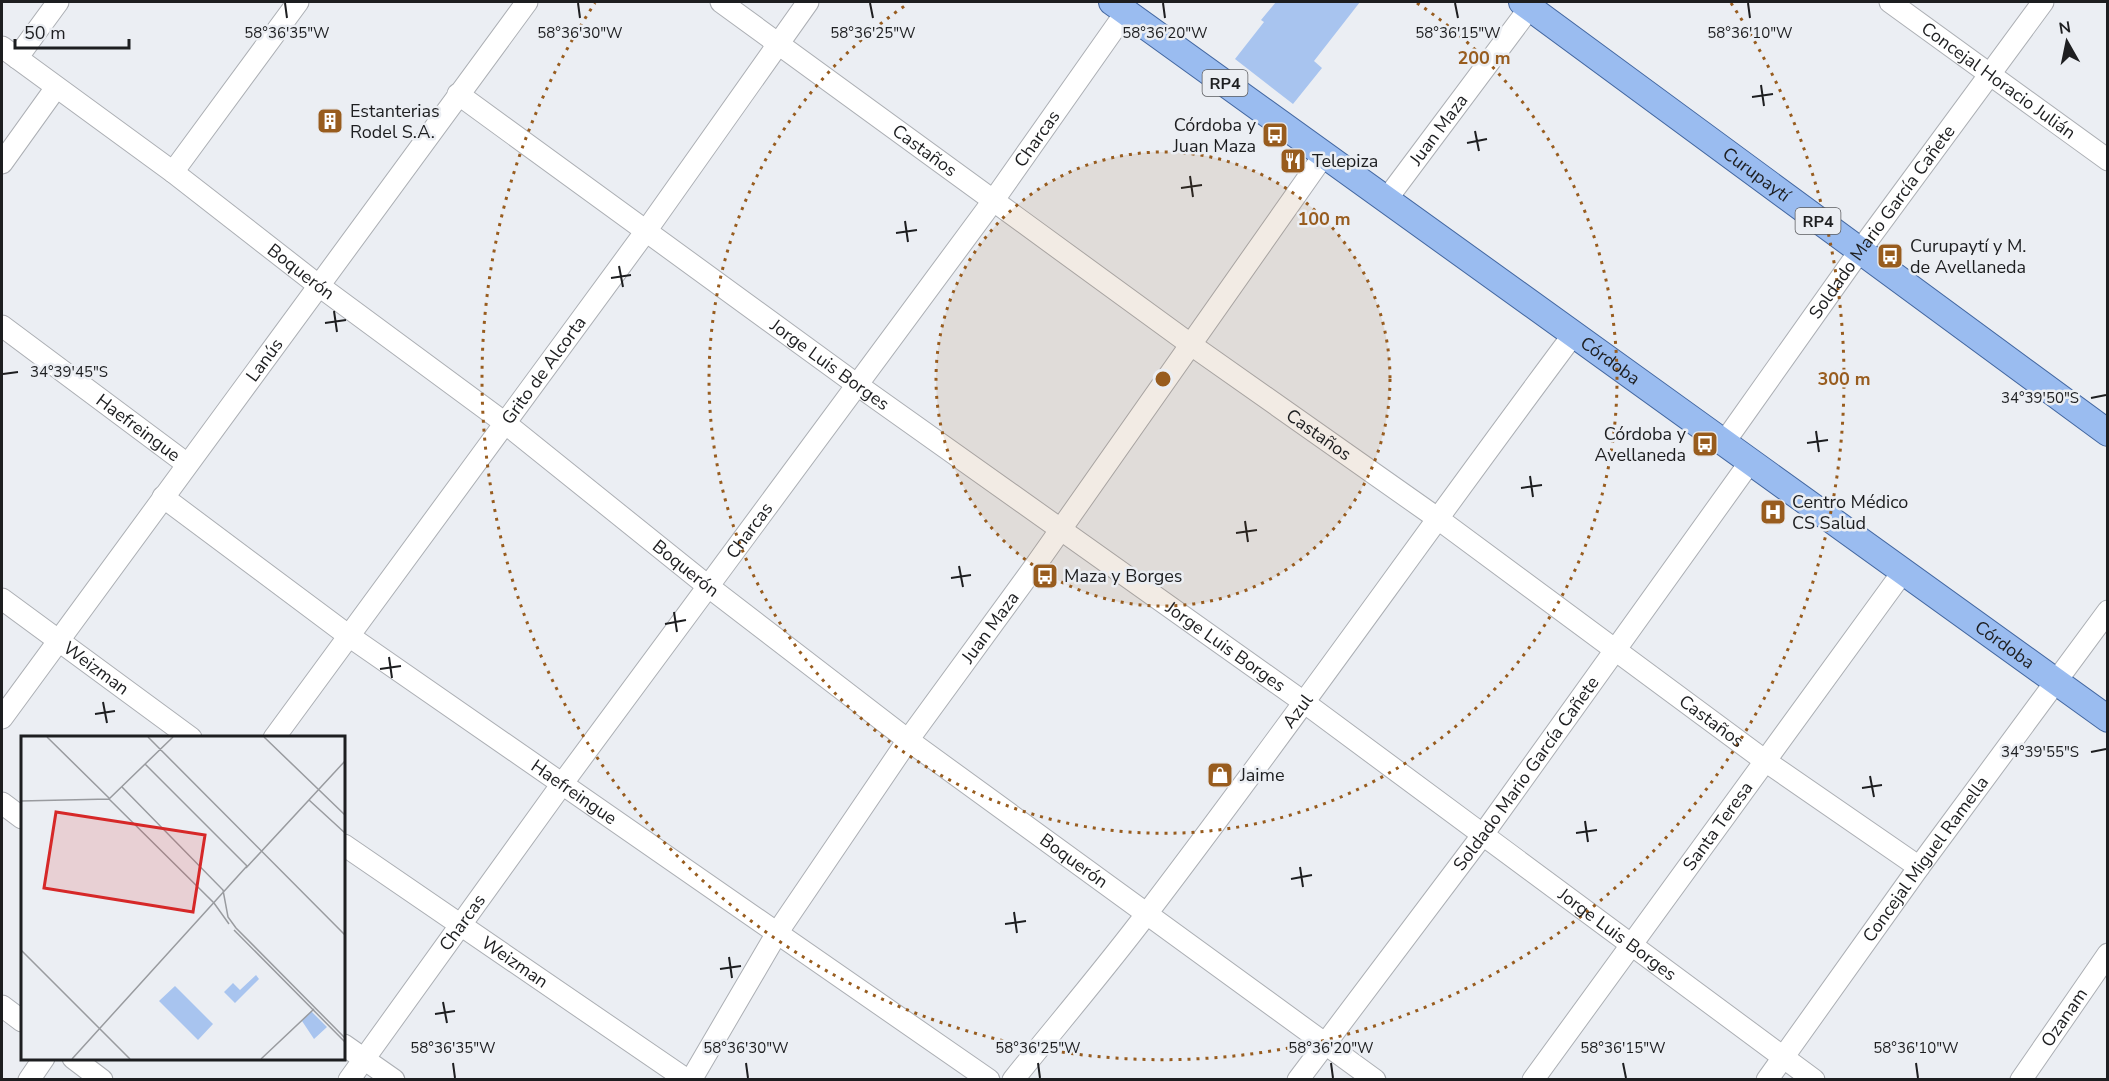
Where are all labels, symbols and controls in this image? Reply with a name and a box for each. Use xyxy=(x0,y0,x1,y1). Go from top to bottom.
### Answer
scale bar xyxy=(15,12,129,50)
north arrow xyxy=(2037,12,2097,72)
text: N xyxy=(2057,16,2072,40)
street label: Concejal Horacio Julián xyxy=(1916,17,2081,145)
text: 50 m xyxy=(24,21,66,45)
text: 58°36'35"W xyxy=(244,23,330,43)
text: 58°36'30"W xyxy=(537,23,623,43)
text: 58°36'25"W xyxy=(830,23,916,43)
text: 58°36'20"W xyxy=(1122,23,1208,43)
text: 58°36'15"W xyxy=(1415,23,1501,43)
text: 58°36'10"W xyxy=(1707,23,1793,43)
text: 200 m xyxy=(1457,46,1511,70)
road number: RP4 xyxy=(1202,70,1248,96)
street label: Juan Maza xyxy=(1404,89,1473,171)
place label: Estanterias Rodel S.A. xyxy=(350,99,440,144)
street label: Charcas xyxy=(1008,105,1065,172)
building icon: Estanterias Rodel S.A. xyxy=(315,106,345,136)
place label: Córdoba y Juan Maza xyxy=(1172,113,1257,158)
street label: Castaños xyxy=(887,119,962,182)
bus stop icon: Córdoba y Juan Maza xyxy=(1260,120,1290,150)
street label: Soldado Mario García Cañete xyxy=(1803,120,1961,324)
street label: Curupaytí xyxy=(1718,141,1796,208)
restaurant icon: Telepiza xyxy=(1278,146,1308,176)
place label: Telepiza xyxy=(1312,149,1378,173)
text: 100 m xyxy=(1297,207,1351,231)
road number: RP4 xyxy=(1796,208,1840,234)
place label: Curupaytí y M. de Avellaneda xyxy=(1910,234,2026,279)
street label: Boquerón xyxy=(262,238,339,305)
bus stop icon: Curupaytí y M. de Avellaneda xyxy=(1875,241,1905,271)
street label: Grito de Alcorta xyxy=(496,311,591,429)
street label: Jorge Luis Borges xyxy=(765,313,894,416)
street label: Córdoba xyxy=(1576,331,1645,390)
street label: Lanús xyxy=(241,333,289,387)
text: 34°39'45"S xyxy=(30,362,108,382)
text: 300 m xyxy=(1817,367,1871,391)
centre of rings xyxy=(1153,369,1173,389)
street label: Haefreingue xyxy=(91,388,185,467)
text: 34°39'50"S xyxy=(2001,388,2079,408)
street label: Castaños xyxy=(1281,403,1356,466)
place label: Córdoba y Avellaneda xyxy=(1595,422,1687,467)
bus stop icon: Córdoba y Avellaneda xyxy=(1690,429,1720,459)
place label: Centro Médico CS Salud xyxy=(1792,490,1908,535)
street label: Charcas xyxy=(721,497,778,564)
hospital icon: Centro Médico CS Salud xyxy=(1758,497,1788,527)
street label: Boquerón xyxy=(647,534,724,602)
bus stop icon: Maza y Borges xyxy=(1030,561,1060,591)
place label: Maza y Borges xyxy=(1064,564,1183,588)
street label: Juan Maza xyxy=(955,587,1024,669)
street label: Jorge Luis Borges xyxy=(1160,595,1290,697)
street label: Córdoba xyxy=(1970,615,2040,674)
street label: Weizman xyxy=(59,636,134,701)
street label: Soldado Mario García Cañete xyxy=(1448,672,1604,876)
street label: Azul xyxy=(1277,689,1319,733)
street label: Castaños xyxy=(1674,689,1749,753)
inset map xyxy=(21,736,345,1060)
text: 34°39'55"S xyxy=(2001,742,2079,762)
street label: Haefreingue xyxy=(526,754,622,830)
shop icon: Jaime xyxy=(1205,760,1235,790)
place label: Jaime xyxy=(1239,763,1285,787)
street label: Concejal Miguel Ramella xyxy=(1857,771,1994,947)
street label: Santa Teresa xyxy=(1677,777,1758,875)
street label: Boquerón xyxy=(1035,828,1113,894)
street label: Jorge Luis Borges xyxy=(1553,882,1681,986)
street label: Charcas xyxy=(434,889,491,956)
street label: Weizman xyxy=(477,931,553,993)
street label: Ozanam xyxy=(2035,983,2093,1052)
text: 58°36'35"W xyxy=(410,1038,496,1058)
text: 58°36'30"W xyxy=(703,1038,789,1058)
text: 58°36'25"W xyxy=(995,1038,1081,1058)
text: 58°36'20"W xyxy=(1288,1038,1374,1058)
text: 58°36'15"W xyxy=(1580,1038,1666,1058)
text: 58°36'10"W xyxy=(1873,1038,1959,1058)

